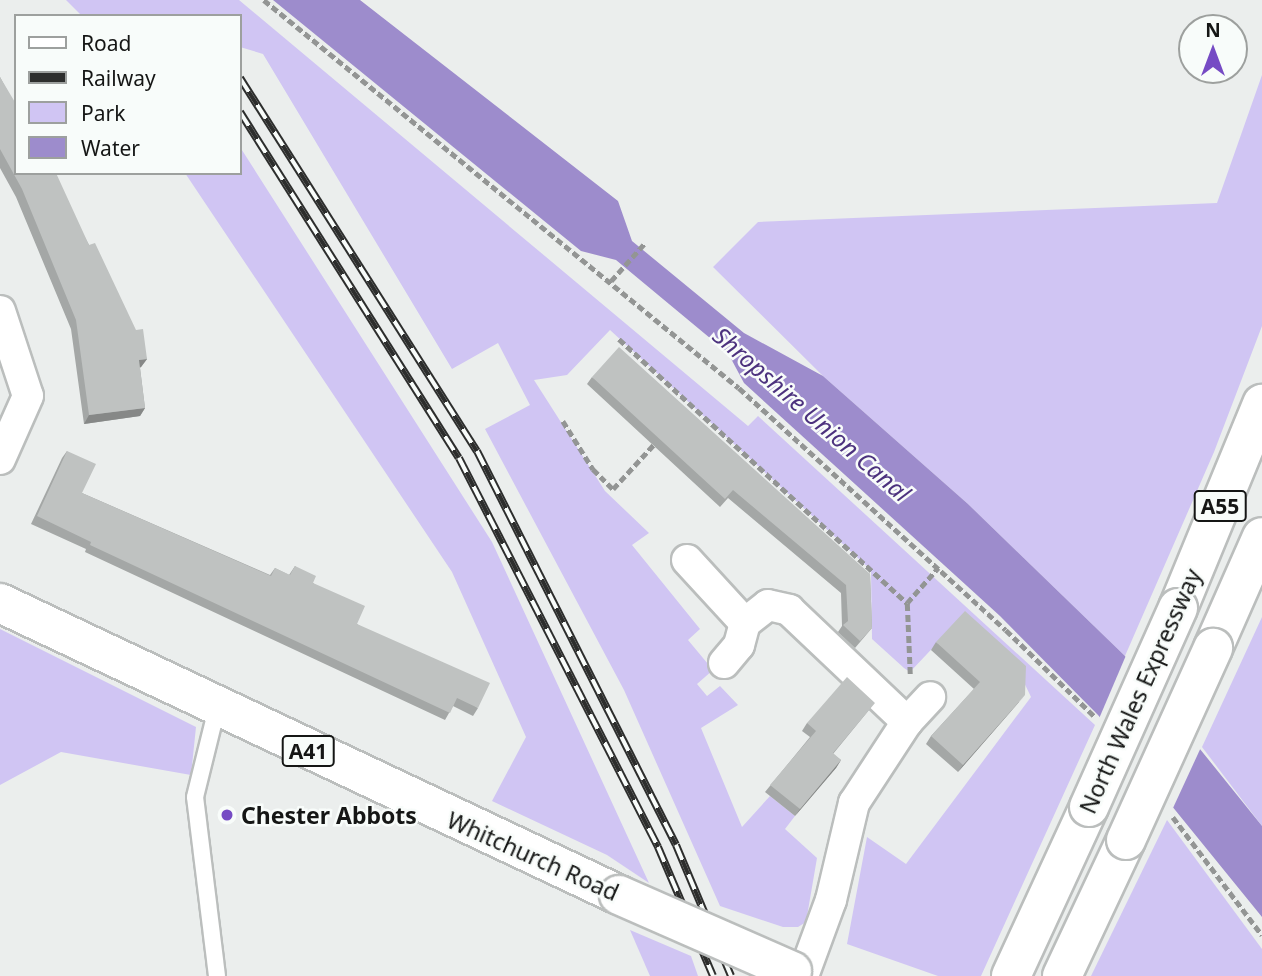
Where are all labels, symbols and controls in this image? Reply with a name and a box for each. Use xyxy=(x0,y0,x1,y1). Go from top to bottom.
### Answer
legend xyxy=(14,14,242,175)
north arrow xyxy=(1178,14,1248,84)
text: N xyxy=(1205,17,1221,43)
text: Road xyxy=(81,29,131,57)
text: Railway xyxy=(81,64,156,92)
text: Park xyxy=(81,99,125,127)
text: Water xyxy=(81,134,140,162)
water label: Shropshire Union Canal xyxy=(708,321,916,507)
road number: A55 xyxy=(1192,489,1248,524)
street label: North Wales Expressway xyxy=(1074,564,1206,818)
road number: A41 xyxy=(280,734,336,768)
place label: Chester Abbots xyxy=(241,801,417,829)
street label: Whitchurch Road xyxy=(443,806,623,906)
marker: Chester Abbots xyxy=(219,807,235,823)

